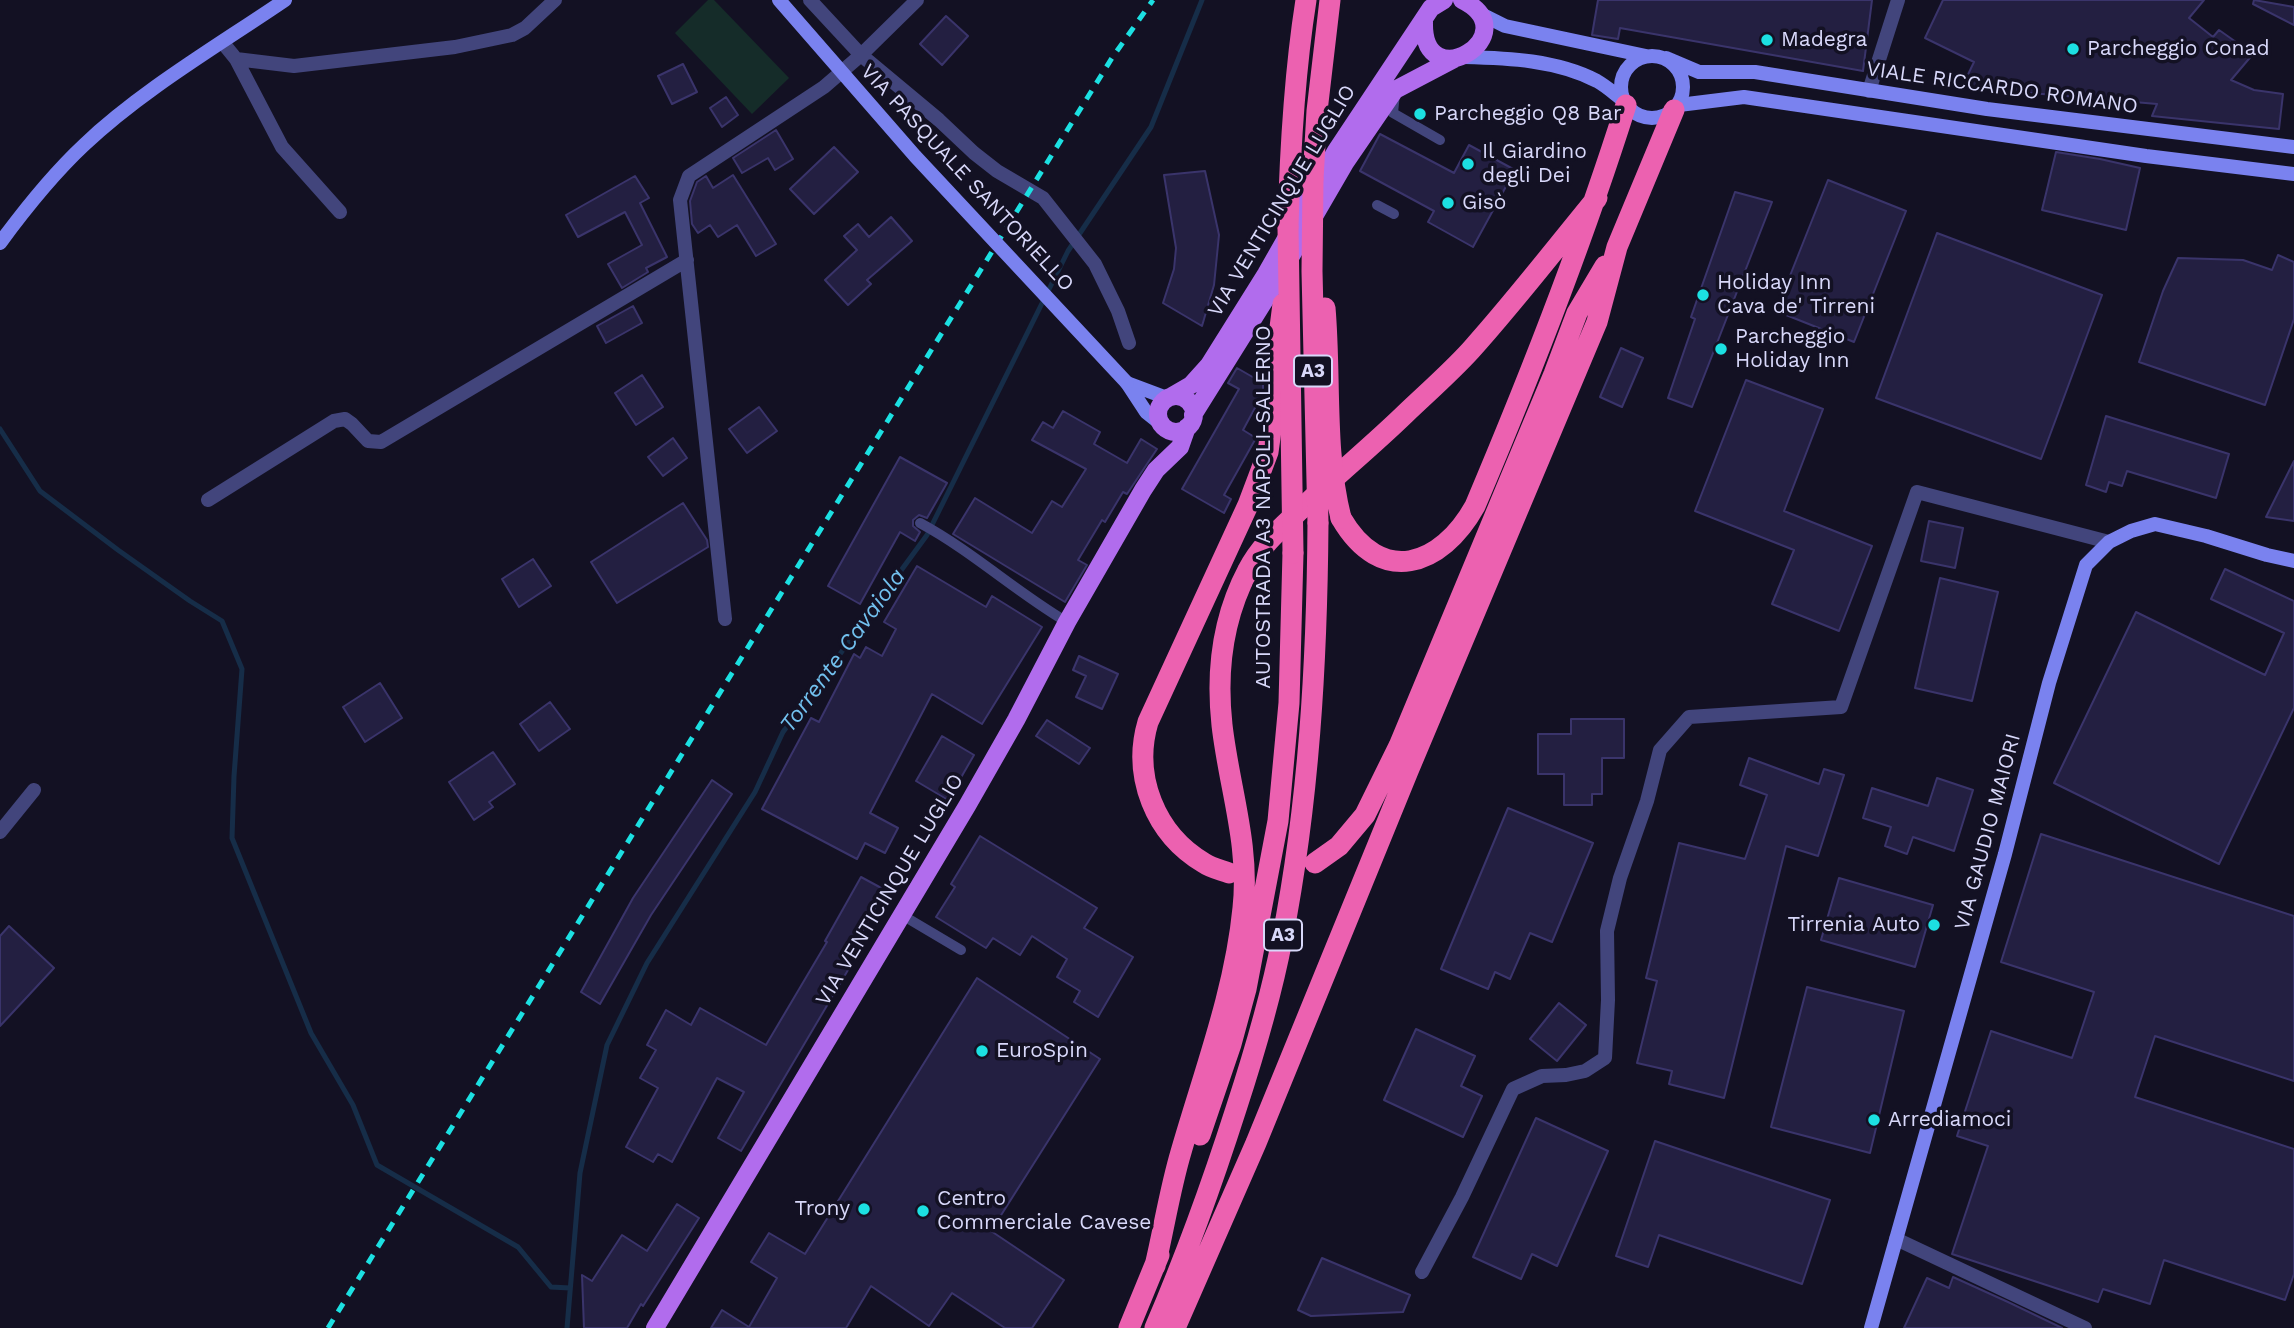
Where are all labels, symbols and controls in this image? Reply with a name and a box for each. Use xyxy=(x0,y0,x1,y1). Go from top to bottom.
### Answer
place label: Madegra xyxy=(1781,27,1867,53)
marker: Madegra xyxy=(1759,32,1775,48)
place label: Parcheggio Conad xyxy=(2087,36,2270,62)
marker: Parcheggio Conad xyxy=(2065,41,2081,57)
street label: VIALE RICCARDO ROMANO xyxy=(1865,56,2139,120)
street label: VIA PASQUALE SANTORIELLO xyxy=(855,59,1079,297)
street label: VIA VENTICINQUE LUGLIO xyxy=(1203,80,1361,322)
place label: Parcheggio Q8 Bar xyxy=(1434,101,1621,127)
marker: Parcheggio Q8 Bar xyxy=(1412,106,1428,122)
place label: Il Giardino degli Dei xyxy=(1482,139,1587,189)
marker: Il Giardino degli Dei xyxy=(1460,156,1476,172)
place label: Gisò xyxy=(1462,190,1506,216)
marker: Gisò xyxy=(1440,195,1456,211)
place label: Holiday Inn Cava de' Tirreni xyxy=(1717,270,1875,320)
marker: Holiday Inn Cava de' Tirreni xyxy=(1695,287,1711,303)
place label: Parcheggio Holiday Inn xyxy=(1735,324,1849,374)
street label: AUTOSTRADA A3 NAPOLI-SALERNO xyxy=(1251,325,1277,689)
marker: Parcheggio Holiday Inn xyxy=(1713,341,1729,357)
road number: A3 xyxy=(1294,356,1332,386)
water label: Torrente Cavaiola xyxy=(774,564,912,738)
street label: VIA GAUDIO MAIORI xyxy=(1950,731,2026,933)
street label: VIA VENTICINQUE LUGLIO xyxy=(811,769,969,1011)
place label: Tirrenia Auto xyxy=(1787,912,1920,938)
marker: Tirrenia Auto xyxy=(1926,917,1942,933)
road number: A3 xyxy=(1264,920,1302,951)
place label: EuroSpin xyxy=(996,1038,1088,1064)
marker: EuroSpin xyxy=(974,1043,990,1059)
place label: Arrediamoci xyxy=(1888,1107,2011,1133)
marker: Arrediamoci xyxy=(1866,1112,1882,1128)
place label: Centro Commerciale Cavese xyxy=(937,1186,1151,1236)
place label: Trony xyxy=(794,1196,850,1222)
marker: Trony xyxy=(856,1201,872,1217)
marker: Centro Commerciale Cavese xyxy=(915,1203,931,1219)

